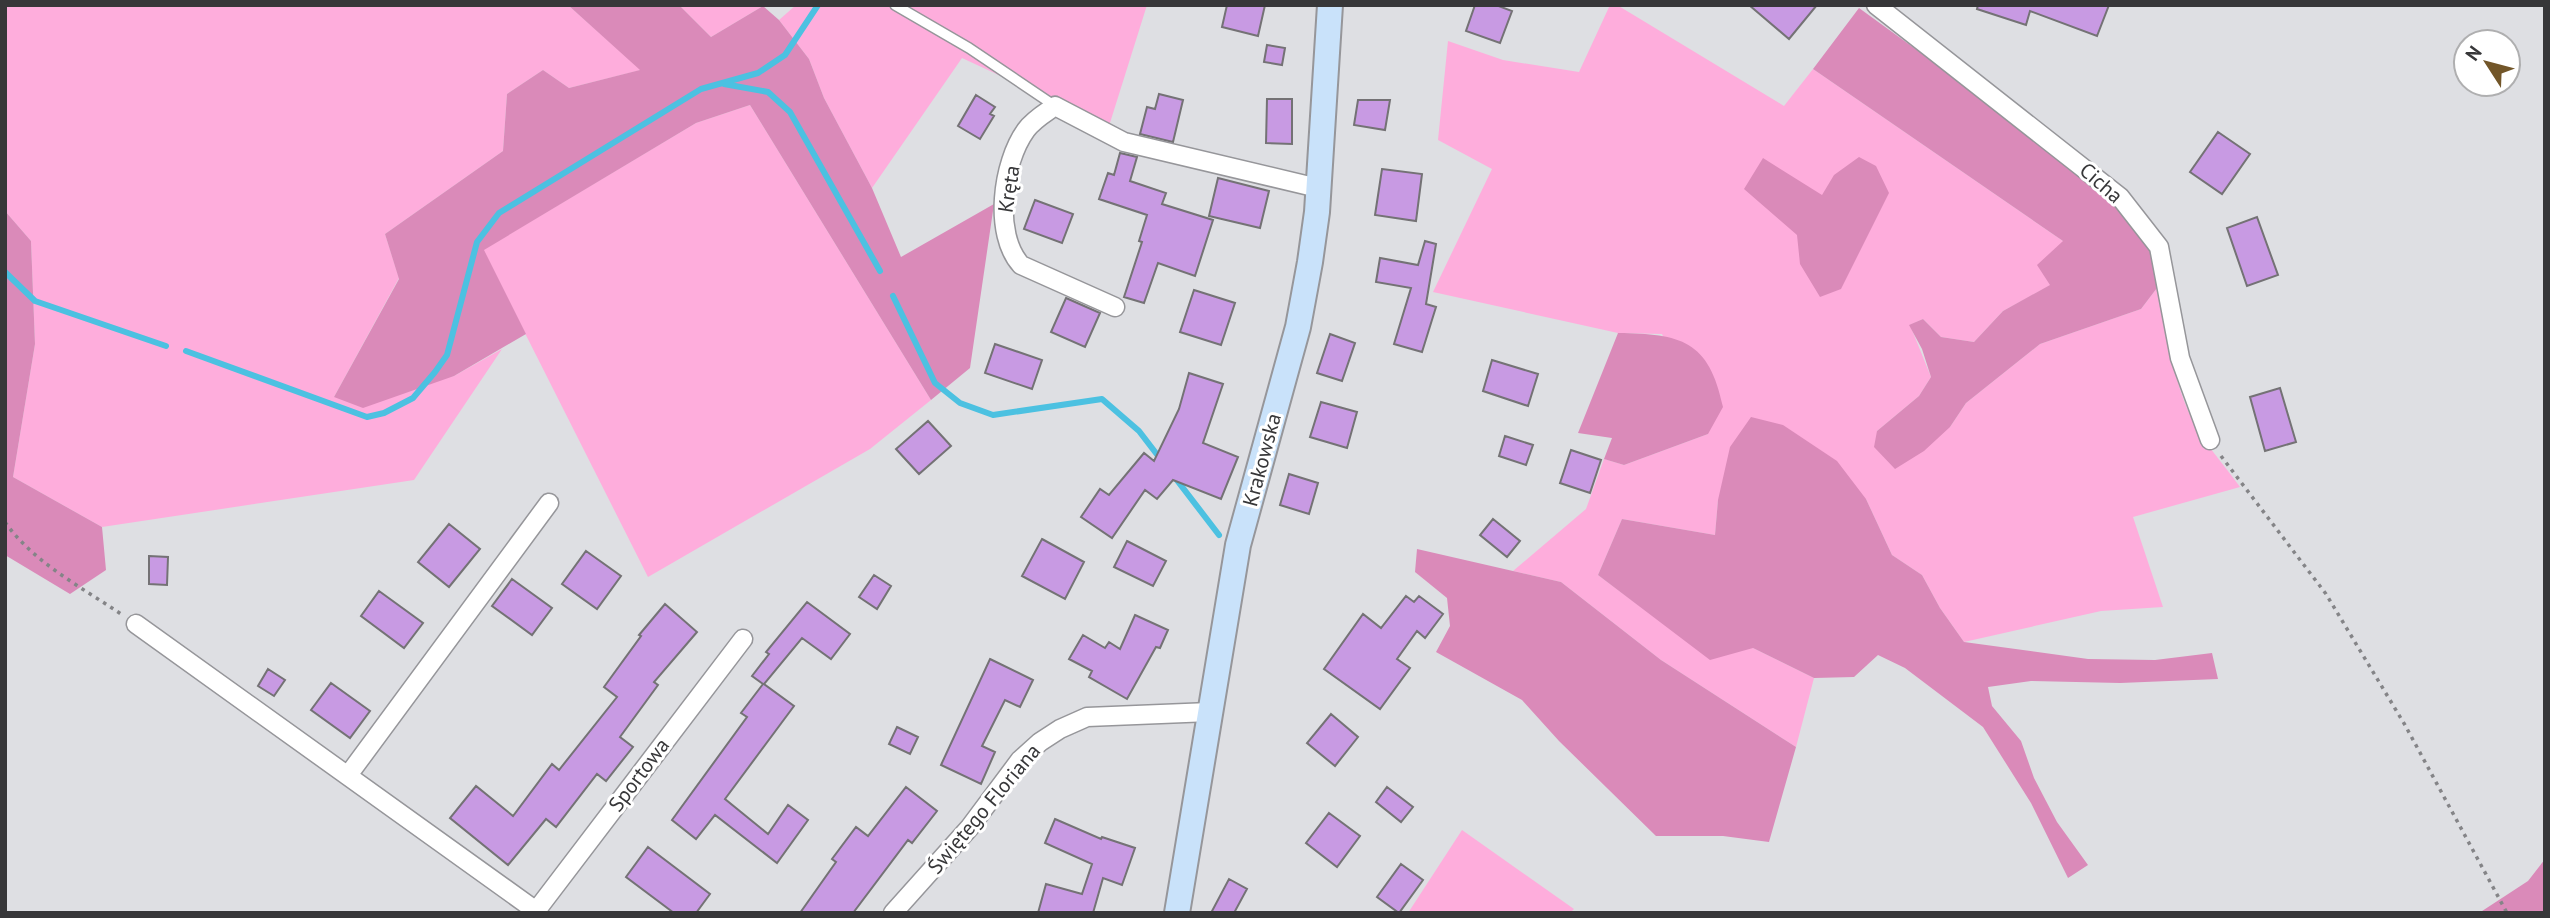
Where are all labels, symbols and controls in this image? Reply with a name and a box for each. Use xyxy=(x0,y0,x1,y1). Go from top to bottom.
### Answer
north arrow xyxy=(2452,28,2522,98)
text: N xyxy=(2460,41,2487,65)
street label: Cicha xyxy=(2074,156,2129,209)
street label: Kręta xyxy=(991,163,1026,215)
street label: Krakowska xyxy=(1236,410,1287,509)
street label: Sportowa xyxy=(602,733,675,817)
street label: Świętego Floriana xyxy=(921,738,1046,879)

